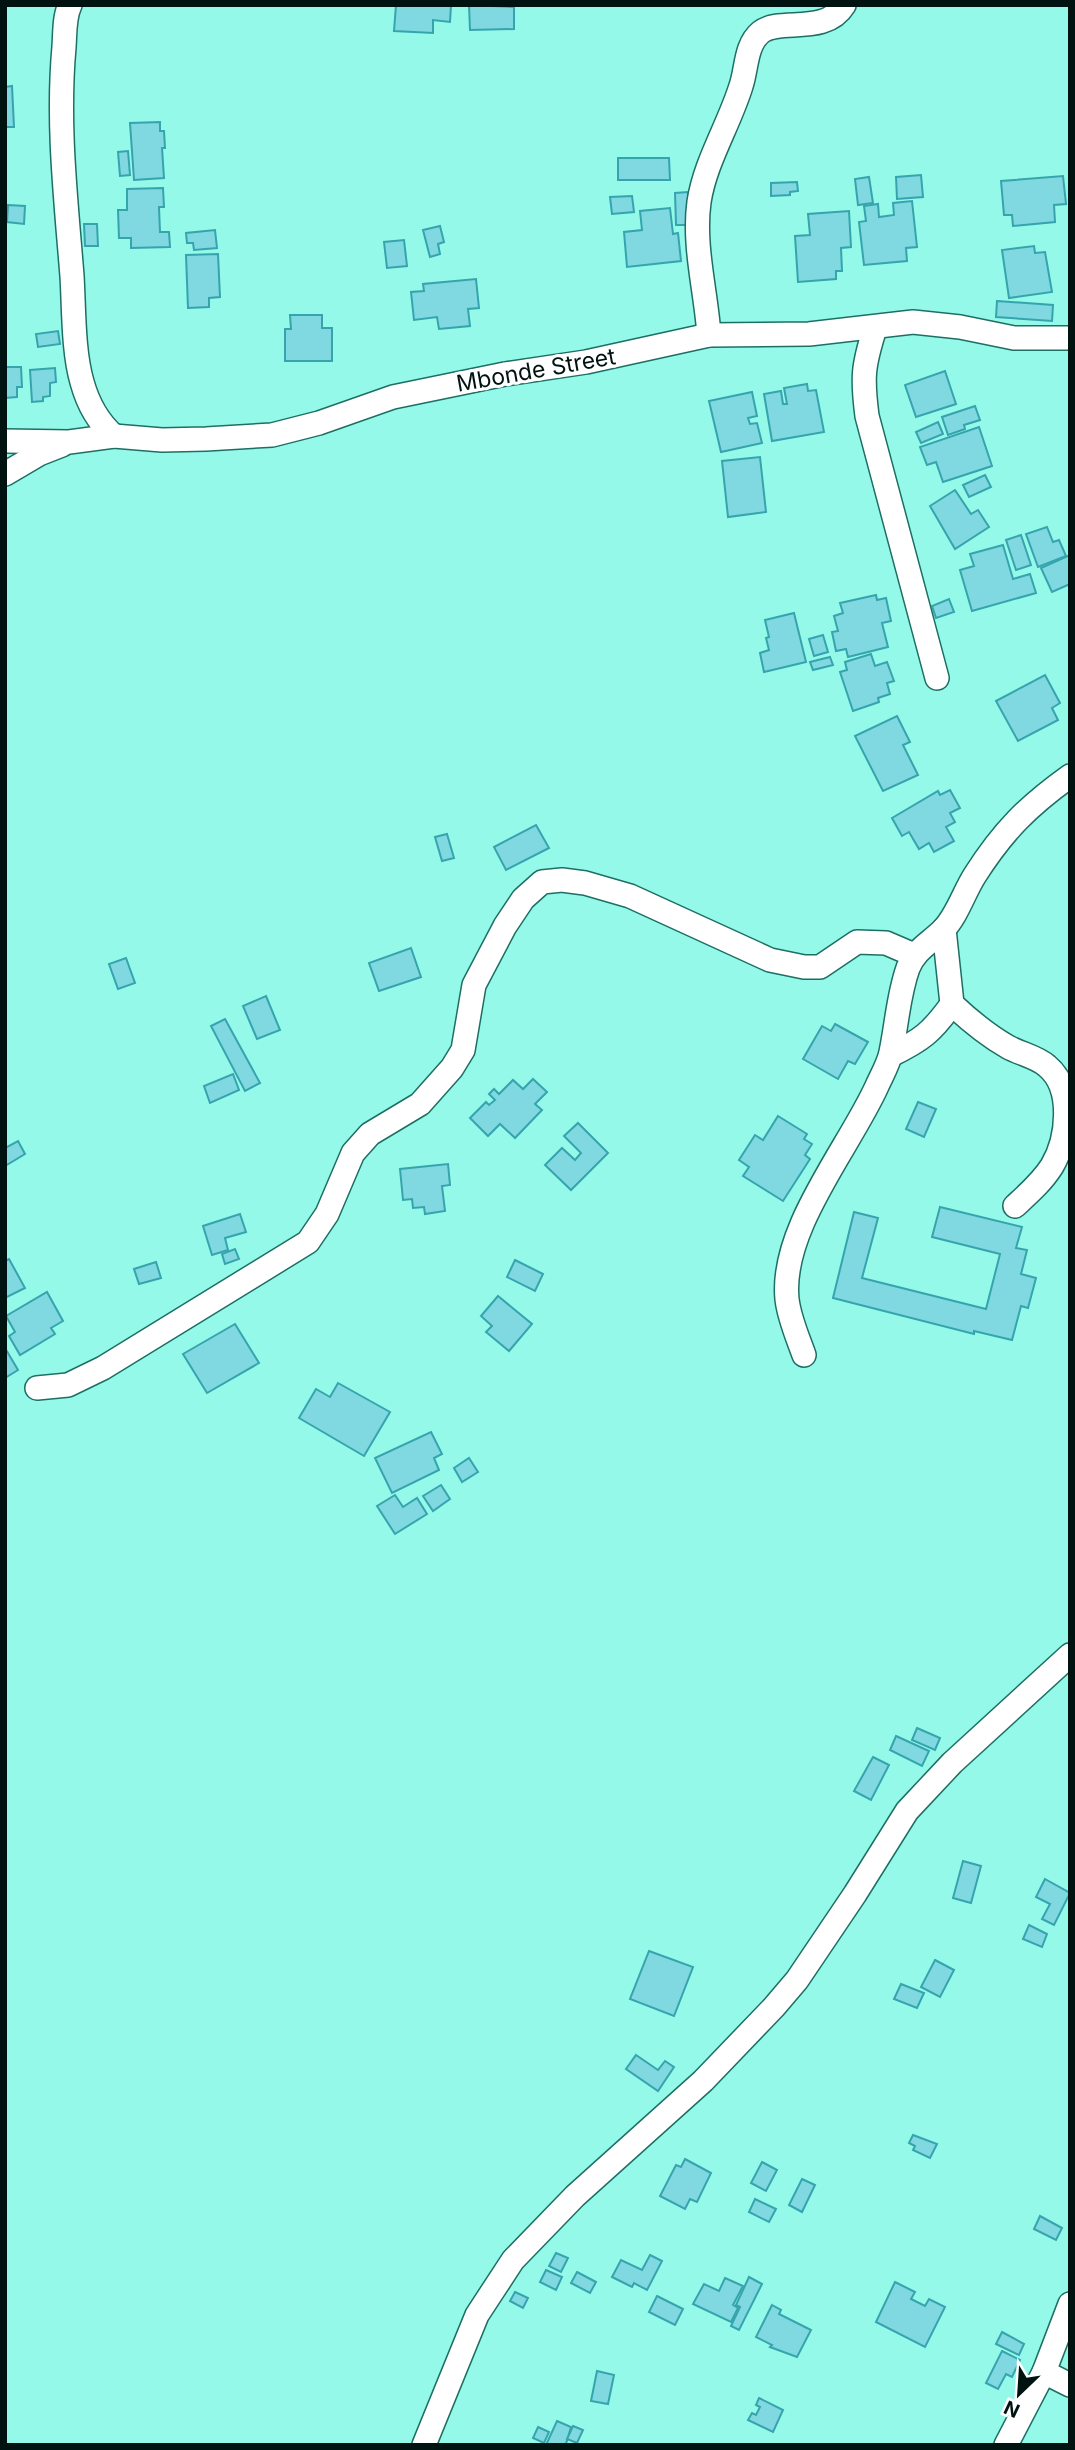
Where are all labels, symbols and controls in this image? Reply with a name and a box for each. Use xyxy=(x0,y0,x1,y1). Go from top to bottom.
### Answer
street label: Mbonde Street xyxy=(454,342,618,398)
north arrow xyxy=(984,2359,1054,2429)
text: N xyxy=(1001,2395,1023,2422)

